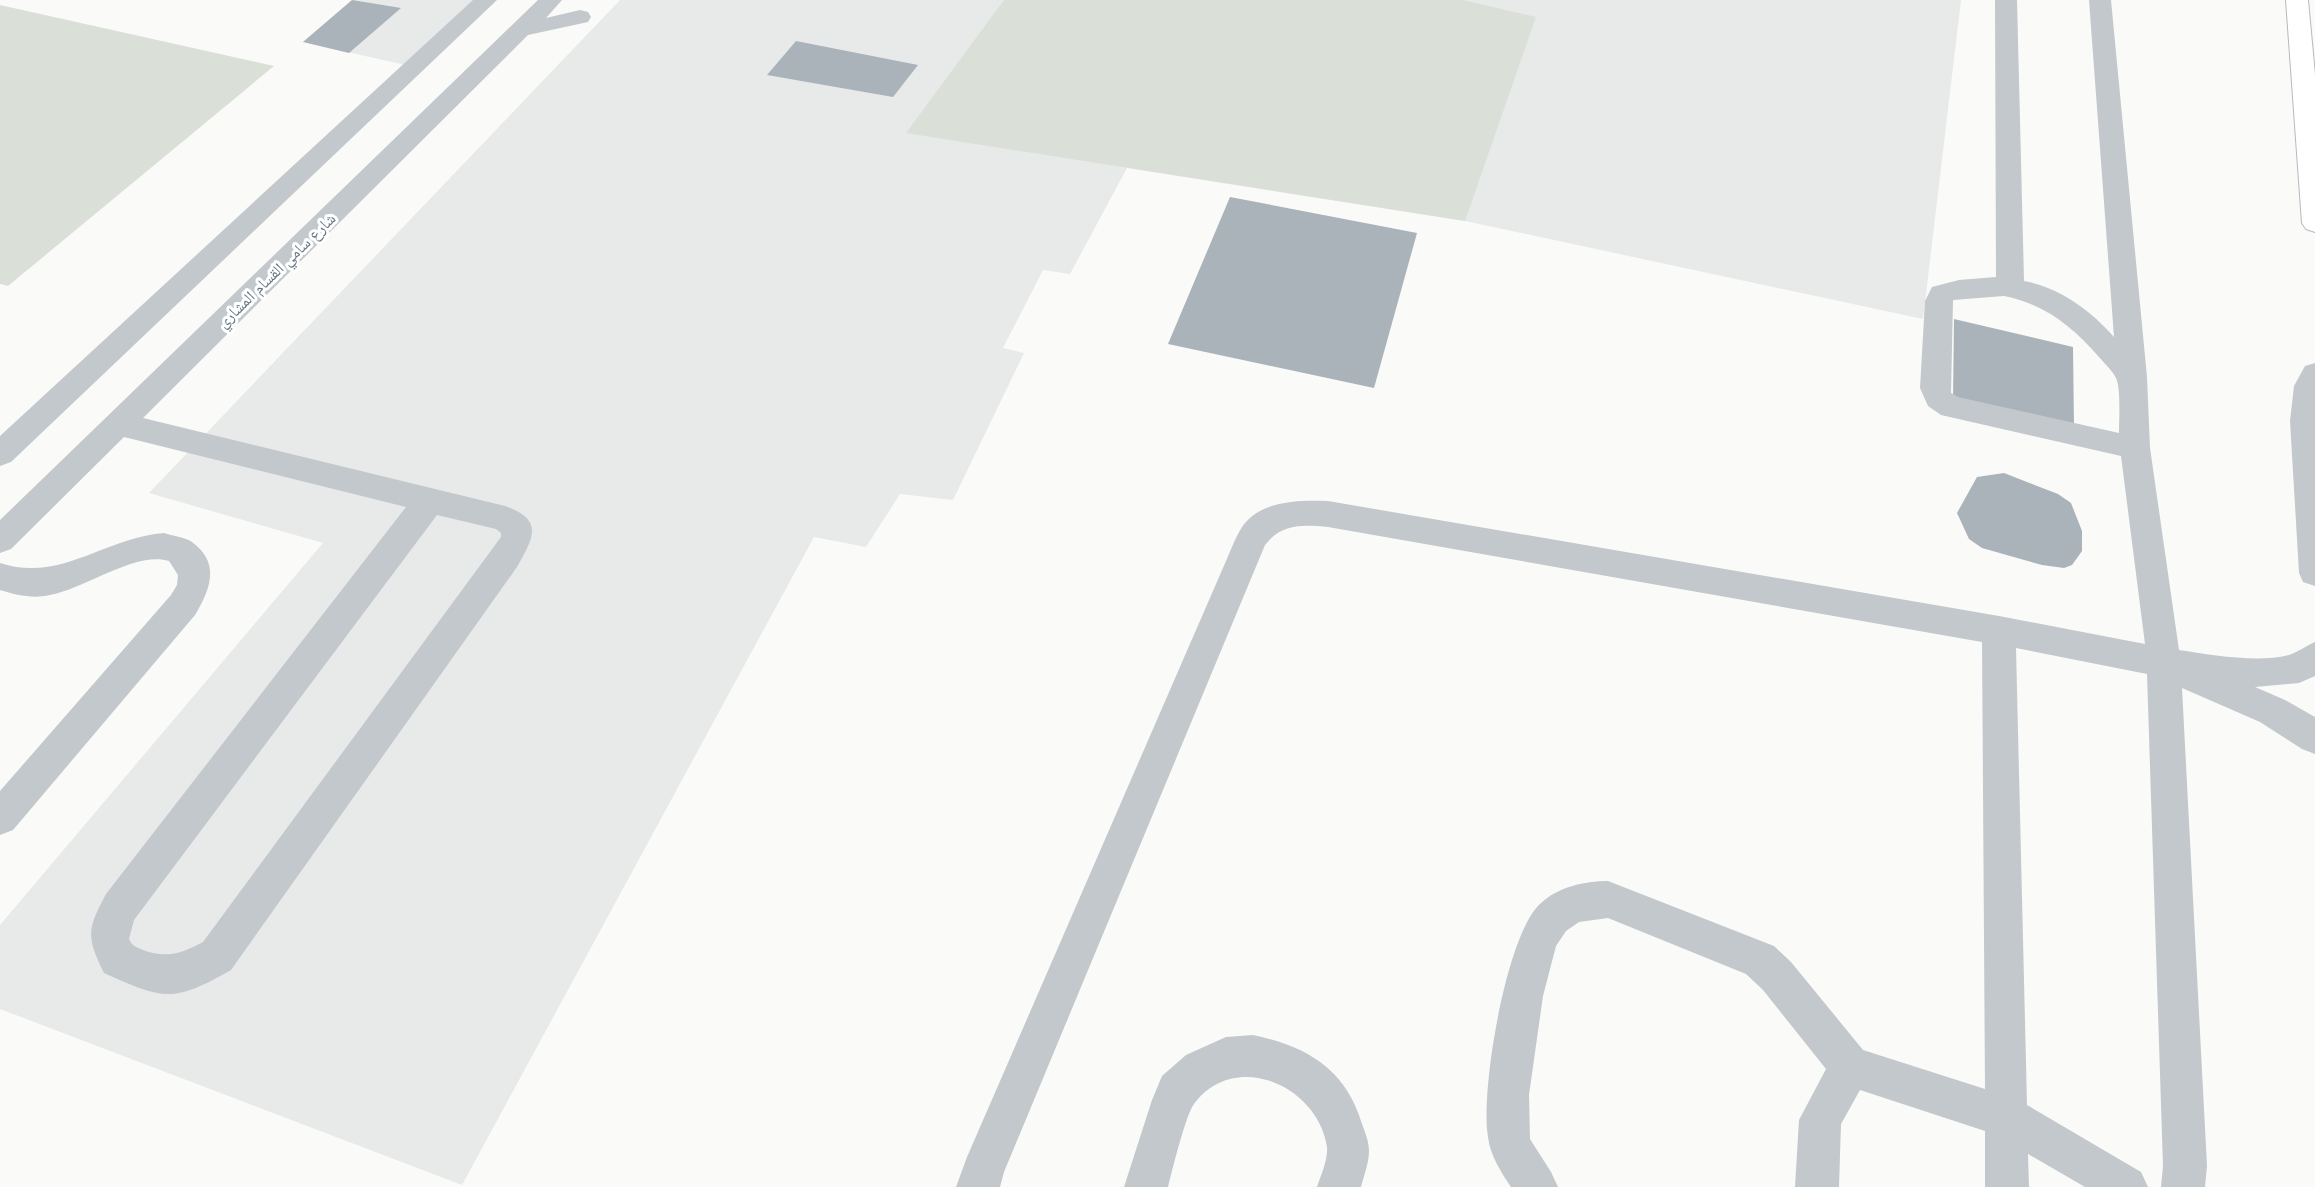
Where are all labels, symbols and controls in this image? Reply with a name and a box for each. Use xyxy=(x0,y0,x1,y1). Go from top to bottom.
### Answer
street label: شارع سامي القسام المشاري xyxy=(214,210,342,334)

